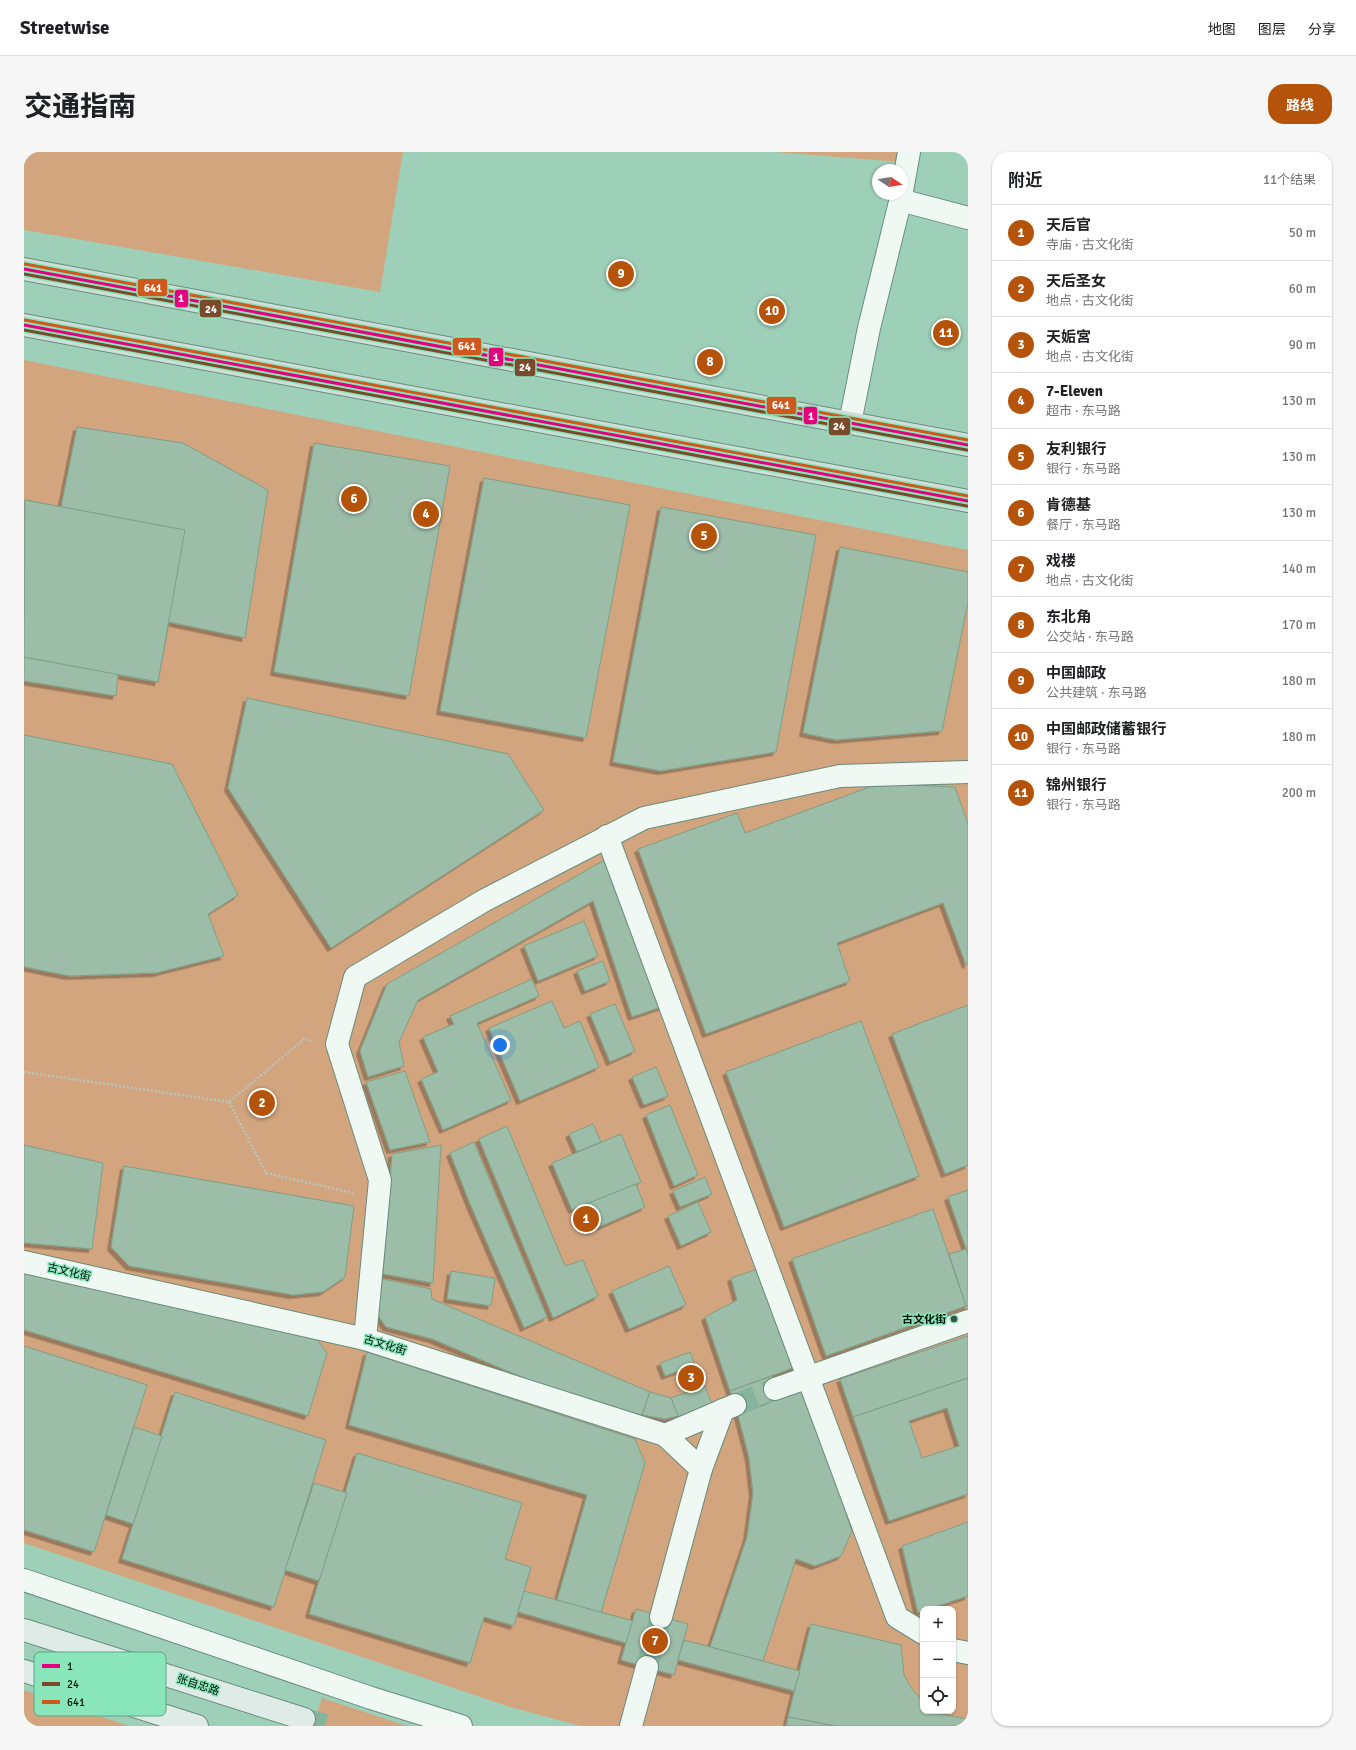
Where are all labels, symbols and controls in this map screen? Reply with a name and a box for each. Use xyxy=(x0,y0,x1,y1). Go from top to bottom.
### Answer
text: Streetwise xyxy=(20,16,110,40)
text: 地图 xyxy=(1208,21,1236,38)
text: 图层 xyxy=(1258,21,1286,38)
text: 分享 xyxy=(1308,21,1336,38)
button: 路线 xyxy=(1268,84,1332,124)
text: 交通指南 xyxy=(24,90,136,124)
north arrow xyxy=(872,164,908,200)
text: 附近 xyxy=(1008,170,1042,191)
text: 11个结果 xyxy=(1263,172,1316,188)
text: 天后官 xyxy=(1046,216,1091,234)
text: 1 xyxy=(1017,225,1025,241)
text: 50 m xyxy=(1289,225,1316,241)
text: 寺庙 · 古文化街 xyxy=(1046,237,1134,253)
pin: 9 xyxy=(608,259,634,289)
text: 天后圣女 xyxy=(1046,272,1106,290)
line badge: 641 xyxy=(137,278,168,297)
text: 2 xyxy=(1017,281,1025,297)
text: 60 m xyxy=(1289,281,1316,297)
text: 641 xyxy=(144,282,162,295)
line badge: 1 xyxy=(174,289,189,308)
text: 1 xyxy=(178,292,184,305)
text: 地点 · 古文化街 xyxy=(1046,293,1134,309)
pin: 10 xyxy=(759,296,785,326)
line badge: 24 xyxy=(199,299,222,318)
text: 24 xyxy=(205,303,217,316)
pin: 11 xyxy=(933,318,959,348)
text: 天姤宮 xyxy=(1046,328,1091,346)
line badge: 641 xyxy=(452,337,482,356)
text: 3 xyxy=(1017,337,1025,353)
text: 90 m xyxy=(1289,337,1316,353)
text: 641 xyxy=(458,340,476,353)
line badge: 1 xyxy=(488,347,504,367)
pin: 8 xyxy=(697,347,723,377)
text: 地点 · 古文化街 xyxy=(1046,349,1134,365)
text: 1 xyxy=(493,351,499,364)
line badge: 24 xyxy=(514,358,536,377)
text: 24 xyxy=(519,361,531,374)
text: 7-Eleven xyxy=(1046,382,1103,400)
text: 4 xyxy=(1017,393,1025,409)
text: 130 m xyxy=(1282,393,1316,409)
line badge: 641 xyxy=(766,396,797,415)
text: 641 xyxy=(772,399,790,412)
text: 超市 · 东马路 xyxy=(1046,403,1121,419)
line badge: 1 xyxy=(803,406,818,425)
text: 1 xyxy=(808,410,814,423)
line badge: 24 xyxy=(828,417,851,436)
text: 24 xyxy=(833,420,845,433)
text: 友利银行 xyxy=(1046,440,1106,458)
text: 5 xyxy=(1017,449,1025,465)
text: 130 m xyxy=(1282,449,1316,465)
text: 银行 · 东马路 xyxy=(1046,461,1121,477)
pin: 6 xyxy=(341,484,367,514)
text: 肯德基 xyxy=(1046,496,1091,514)
pin: 4 xyxy=(413,499,439,529)
text: 6 xyxy=(1017,505,1025,521)
text: 130 m xyxy=(1282,505,1316,521)
text: 餐厅 · 东马路 xyxy=(1046,517,1121,533)
pin: 5 xyxy=(691,521,717,551)
text: 戏楼 xyxy=(1046,552,1076,570)
text: 7 xyxy=(1017,561,1025,577)
text: 140 m xyxy=(1282,561,1316,577)
text: 地点 · 古文化街 xyxy=(1046,573,1134,589)
text: 东北角 xyxy=(1046,608,1091,626)
text: 8 xyxy=(1017,617,1025,633)
text: 170 m xyxy=(1282,617,1316,633)
text: 公交站 · 东马路 xyxy=(1046,629,1134,645)
text: 中国邮政 xyxy=(1046,664,1106,682)
text: 9 xyxy=(1017,673,1025,689)
text: 180 m xyxy=(1282,673,1316,689)
text: 公共建筑 · 东马路 xyxy=(1046,685,1147,701)
text: 中国邮政储蓄银行 xyxy=(1046,720,1166,738)
text: 10 xyxy=(1014,729,1028,745)
text: 180 m xyxy=(1282,729,1316,745)
text: 银行 · 东马路 xyxy=(1046,741,1121,757)
text: 锦州银行 xyxy=(1046,776,1106,794)
text: 11 xyxy=(1014,785,1028,801)
text: 200 m xyxy=(1282,785,1316,801)
text: 银行 · 东马路 xyxy=(1046,797,1121,813)
your location xyxy=(490,1035,510,1055)
pin: 2 xyxy=(249,1088,275,1118)
pin: 1 xyxy=(573,1204,599,1234)
street label: 古文化街 xyxy=(46,1261,92,1283)
place label: 古文化街 xyxy=(902,1313,946,1326)
marker: 古文化街 xyxy=(949,1314,959,1324)
street label: 古文化街 xyxy=(362,1332,408,1358)
pin: 3 xyxy=(678,1363,704,1393)
map controls xyxy=(920,1606,956,1714)
button: + xyxy=(920,1606,956,1642)
pin: 7 xyxy=(642,1626,668,1656)
button: − xyxy=(920,1642,956,1678)
legend xyxy=(34,1652,166,1716)
text: 1 xyxy=(67,1660,73,1673)
street label: 张自忠路 xyxy=(175,1672,221,1698)
text: 24 xyxy=(67,1678,79,1691)
button: locate xyxy=(920,1678,956,1714)
text: 641 xyxy=(67,1696,85,1709)

